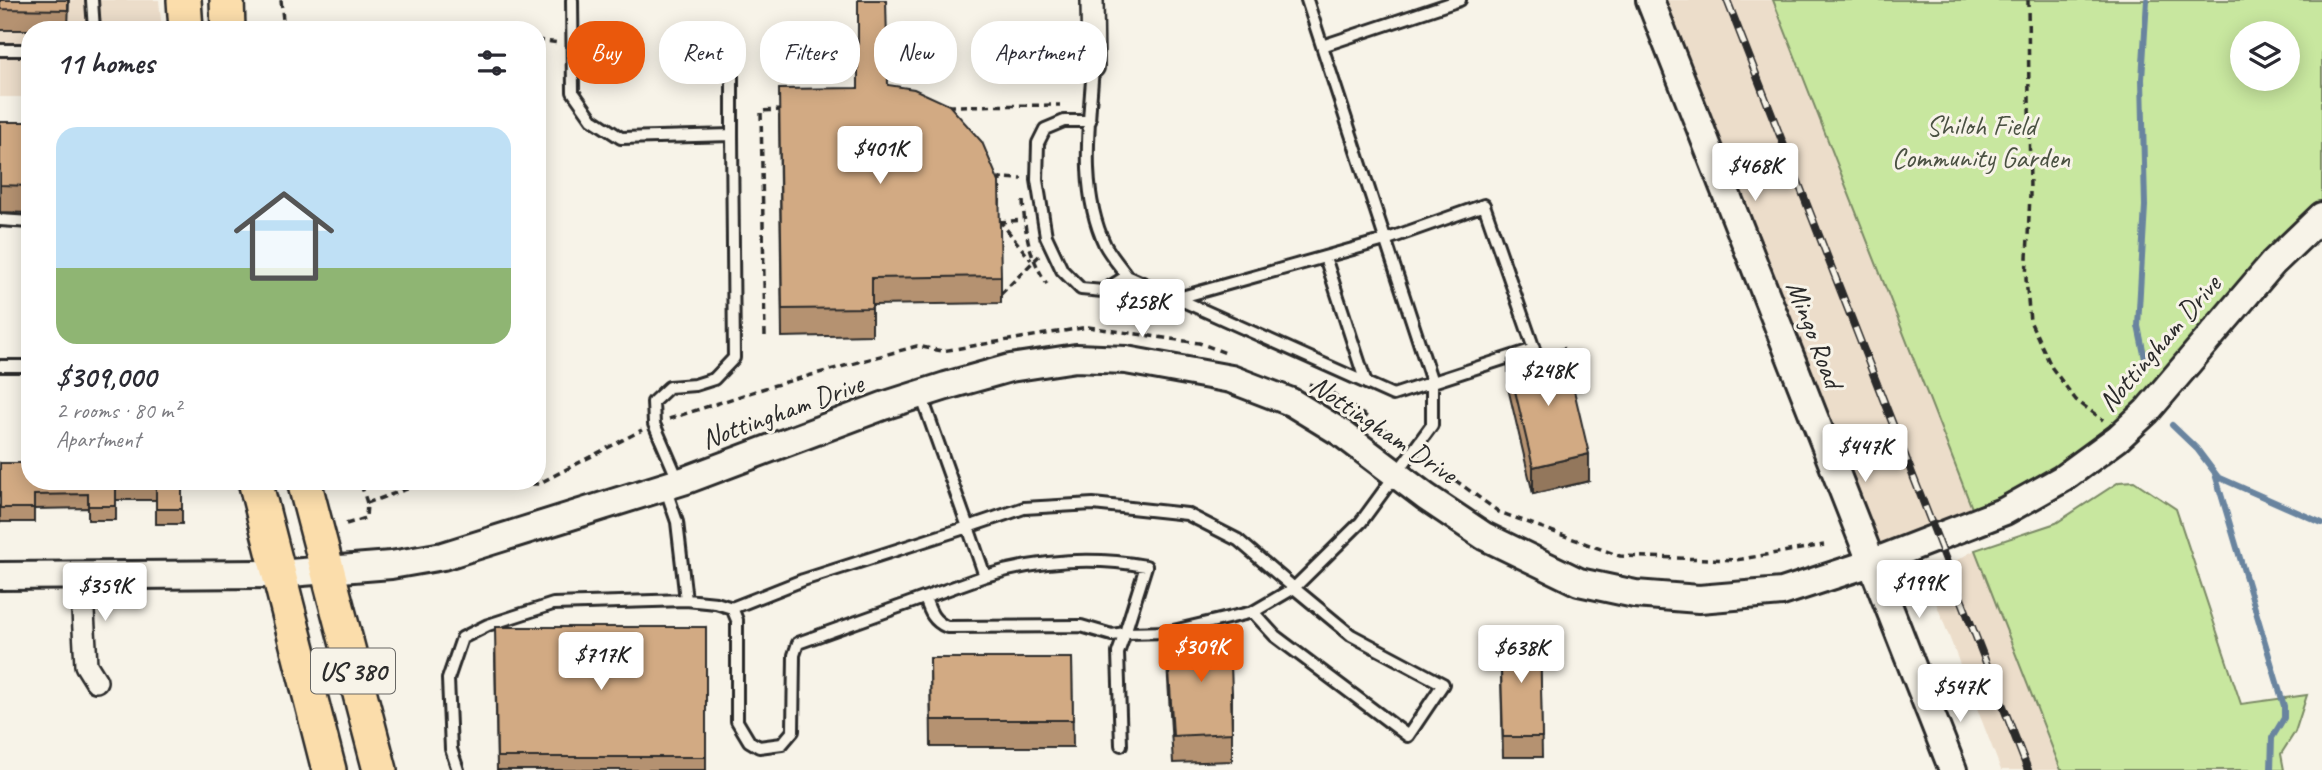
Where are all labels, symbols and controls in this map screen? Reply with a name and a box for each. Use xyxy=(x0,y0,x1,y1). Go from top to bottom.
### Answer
chip: Buy xyxy=(567,21,645,84)
chip: Rent xyxy=(659,21,746,84)
chip: Filters xyxy=(760,21,860,84)
chip: New xyxy=(874,21,957,84)
chip: Apartment xyxy=(971,21,1107,84)
map controls xyxy=(2230,21,2300,91)
button: layers xyxy=(2230,21,2300,91)
text: 11 homes xyxy=(56,44,154,82)
icon: filters xyxy=(473,44,511,82)
park label: Shiloh Field Community Garden xyxy=(1892,108,2071,175)
pin: $401K xyxy=(831,127,929,186)
text: $401K xyxy=(853,134,907,163)
pin: $468K xyxy=(1706,144,1804,203)
text: $468K xyxy=(1728,151,1782,180)
icon: home xyxy=(221,173,347,299)
street label: Nottingham Drive xyxy=(2090,266,2229,419)
street label: Mingo Road xyxy=(1779,275,1853,396)
pin: $258K xyxy=(1093,280,1191,339)
text: $258K xyxy=(1116,287,1168,316)
pin: $248K xyxy=(1499,348,1597,408)
text: $248K xyxy=(1521,356,1575,385)
text: $309,000 xyxy=(56,358,156,396)
street label: Nottingham Drive xyxy=(696,365,870,457)
street label: Nottingham Drive xyxy=(1304,367,1466,492)
text: 2 rooms · 80 m² xyxy=(56,396,180,425)
pin: $447K xyxy=(1816,424,1914,484)
text: Apartment xyxy=(56,425,141,454)
text: $447K xyxy=(1839,432,1892,461)
pin: $199K xyxy=(1870,560,1968,620)
pin: $359K xyxy=(56,564,154,623)
text: $199K xyxy=(1893,568,1945,597)
text: $359K xyxy=(79,571,131,600)
pin: $309K xyxy=(1152,624,1250,684)
pin: $638K xyxy=(1472,626,1570,685)
pin: $717K xyxy=(552,632,650,692)
text: $309K xyxy=(1175,632,1227,661)
text: $638K xyxy=(1494,633,1548,662)
text: $717K xyxy=(575,640,627,669)
road number: US 380 xyxy=(311,649,395,694)
pin: $547K xyxy=(1911,664,2009,724)
text: $547K xyxy=(1934,672,1986,701)

